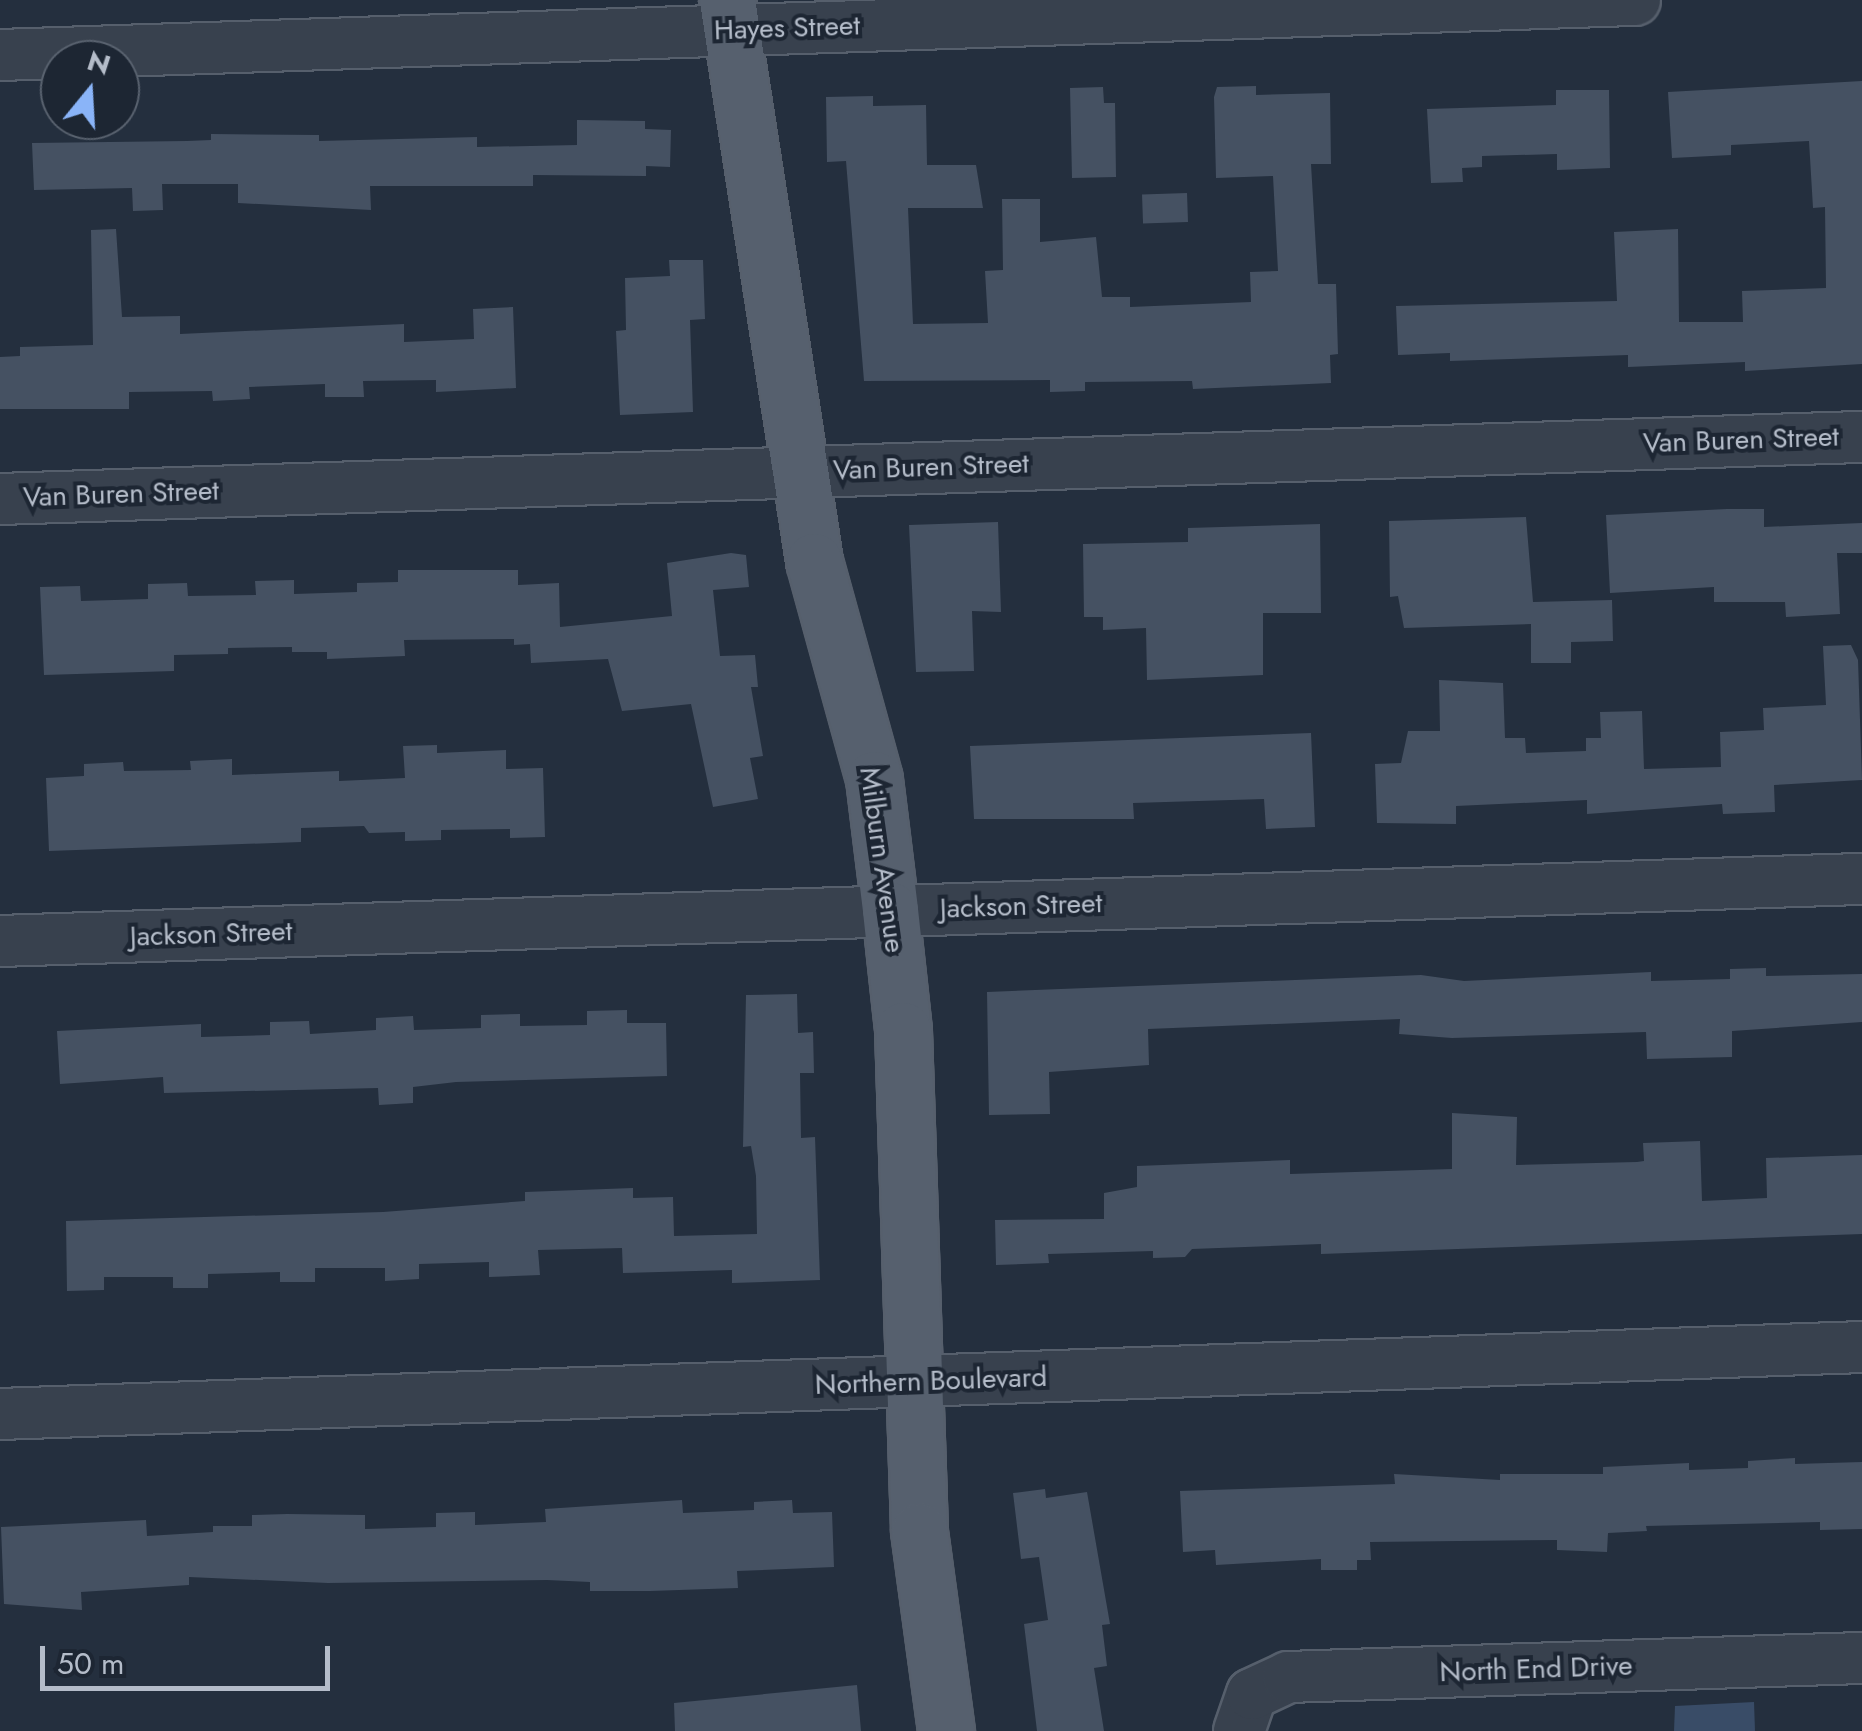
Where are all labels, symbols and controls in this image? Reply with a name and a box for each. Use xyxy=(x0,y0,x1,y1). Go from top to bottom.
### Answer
street label: Hayes Street xyxy=(713,9,861,47)
north arrow xyxy=(40,40,140,140)
text: N xyxy=(82,40,116,86)
street label: Van Buren Street xyxy=(1642,420,1840,460)
street label: Van Buren Street xyxy=(832,447,1030,487)
street label: Van Buren Street xyxy=(22,474,220,514)
street label: Milburn Avenue xyxy=(852,765,912,955)
street label: Jackson Street xyxy=(939,886,1103,926)
street label: Jackson Street xyxy=(129,914,293,954)
street label: Northern Boulevard xyxy=(814,1360,1048,1402)
scale bar xyxy=(45,1626,335,1688)
text: 50 m xyxy=(57,1642,124,1685)
street label: North End Drive xyxy=(1439,1649,1633,1689)

